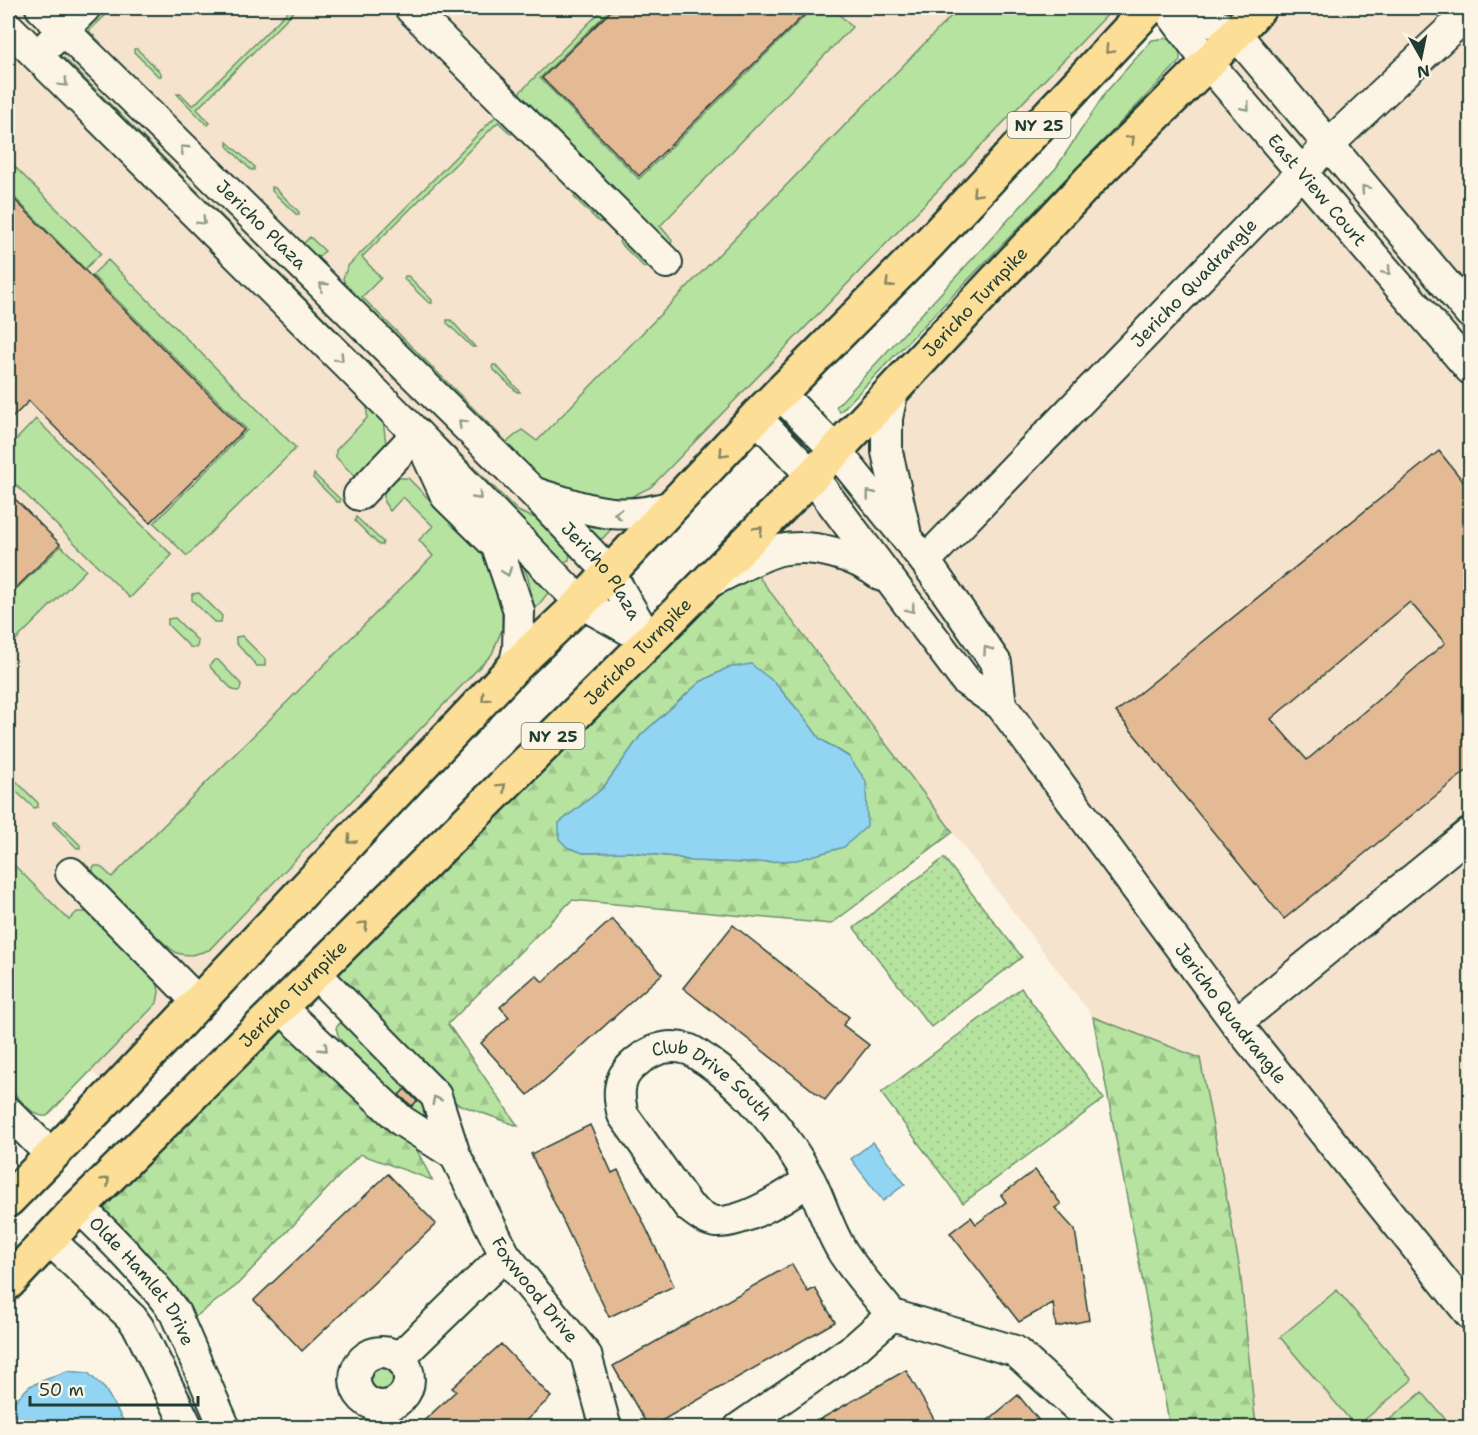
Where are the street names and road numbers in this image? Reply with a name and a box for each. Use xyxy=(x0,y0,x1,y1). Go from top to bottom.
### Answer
road number: NY 25 xyxy=(1008,112,1070,138)
street label: East View Court xyxy=(1262,129,1372,252)
street label: Jericho Plaza xyxy=(211,175,312,275)
street label: Jericho Quadrangle xyxy=(1126,213,1263,353)
street label: Jericho Turnpike xyxy=(918,242,1033,362)
street label: Jericho Plaza xyxy=(556,517,646,624)
street label: Jericho Turnpike xyxy=(579,593,697,711)
road number: NY 25 xyxy=(522,723,584,749)
street label: Jericho Turnpike xyxy=(234,935,352,1053)
street label: Jericho Quadrangle xyxy=(1169,938,1292,1089)
street label: Club Drive South xyxy=(648,1035,778,1126)
street label: Olde Hamlet Drive xyxy=(84,1211,200,1349)
street label: Foxwood Drive xyxy=(486,1233,584,1348)

